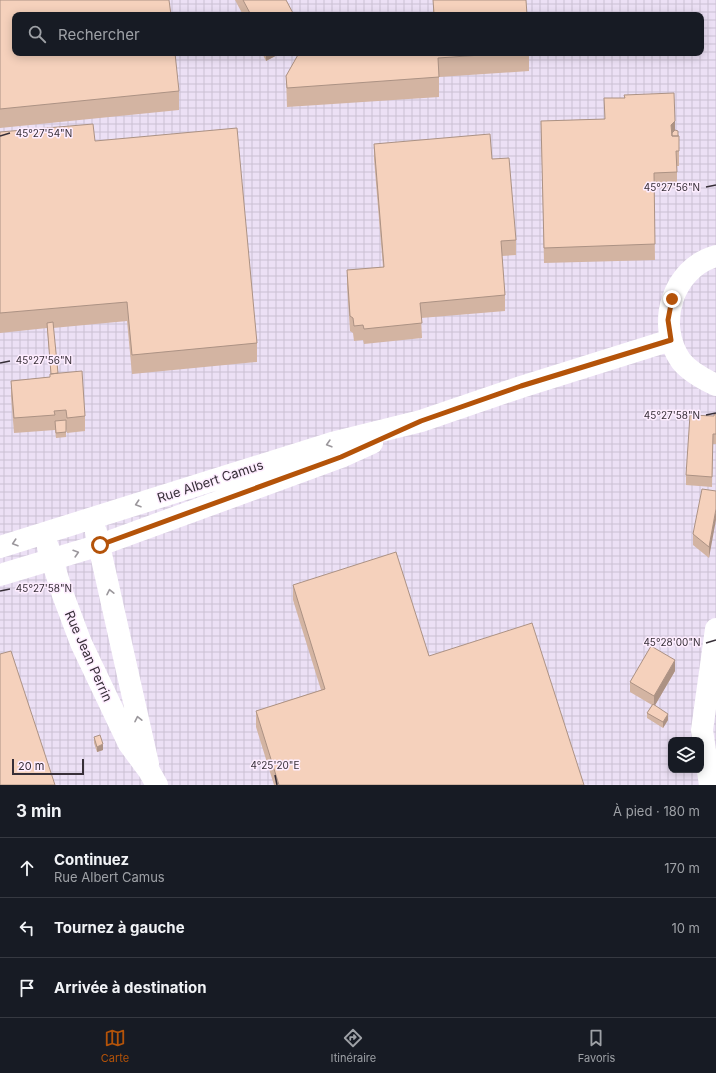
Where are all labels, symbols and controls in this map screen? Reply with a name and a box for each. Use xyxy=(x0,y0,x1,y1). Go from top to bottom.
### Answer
search box xyxy=(12,12,704,56)
icon: search xyxy=(26,23,48,45)
text: Rechercher xyxy=(58,25,140,44)
text: 45°27'54"N xyxy=(16,127,72,139)
text: 45°27'56"N xyxy=(644,181,700,193)
route end xyxy=(663,290,681,308)
text: 45°27'56"N xyxy=(16,354,72,366)
text: 45°27'58"N xyxy=(644,409,700,421)
one-way arrow xyxy=(325,439,332,448)
street label: Rue Albert Camus xyxy=(155,456,265,506)
one-way arrow xyxy=(134,499,141,507)
route start xyxy=(91,536,109,554)
one-way arrow xyxy=(11,538,18,546)
one-way arrow xyxy=(72,549,79,558)
text: 45°27'58"N xyxy=(16,582,72,594)
one-way arrow xyxy=(107,589,115,595)
street label: Rue Jean Perrin xyxy=(62,608,116,704)
text: 45°28'00"N xyxy=(643,636,701,648)
one-way arrow xyxy=(134,716,142,723)
map controls xyxy=(668,737,704,773)
button: layers xyxy=(668,737,704,773)
scale bar xyxy=(12,757,84,776)
text: 20 m xyxy=(18,759,44,773)
text: 4°25'20"E xyxy=(250,759,300,771)
text: 3 min xyxy=(16,801,62,821)
text: À pied · 180 m xyxy=(613,803,700,819)
text: Continuez xyxy=(54,850,129,869)
icon: ahead xyxy=(16,857,38,879)
text: 170 m xyxy=(664,860,700,876)
text: Rue Albert Camus xyxy=(54,869,165,885)
icon: left xyxy=(16,917,38,939)
text: Tournez à gauche xyxy=(54,918,185,937)
text: 10 m xyxy=(671,920,700,936)
icon: arrive xyxy=(16,977,38,999)
text: Arrivée à destination xyxy=(54,978,207,997)
tab: Carte xyxy=(101,1027,129,1065)
tab: Itinéraire xyxy=(331,1027,376,1065)
tab: Favoris xyxy=(578,1027,615,1065)

